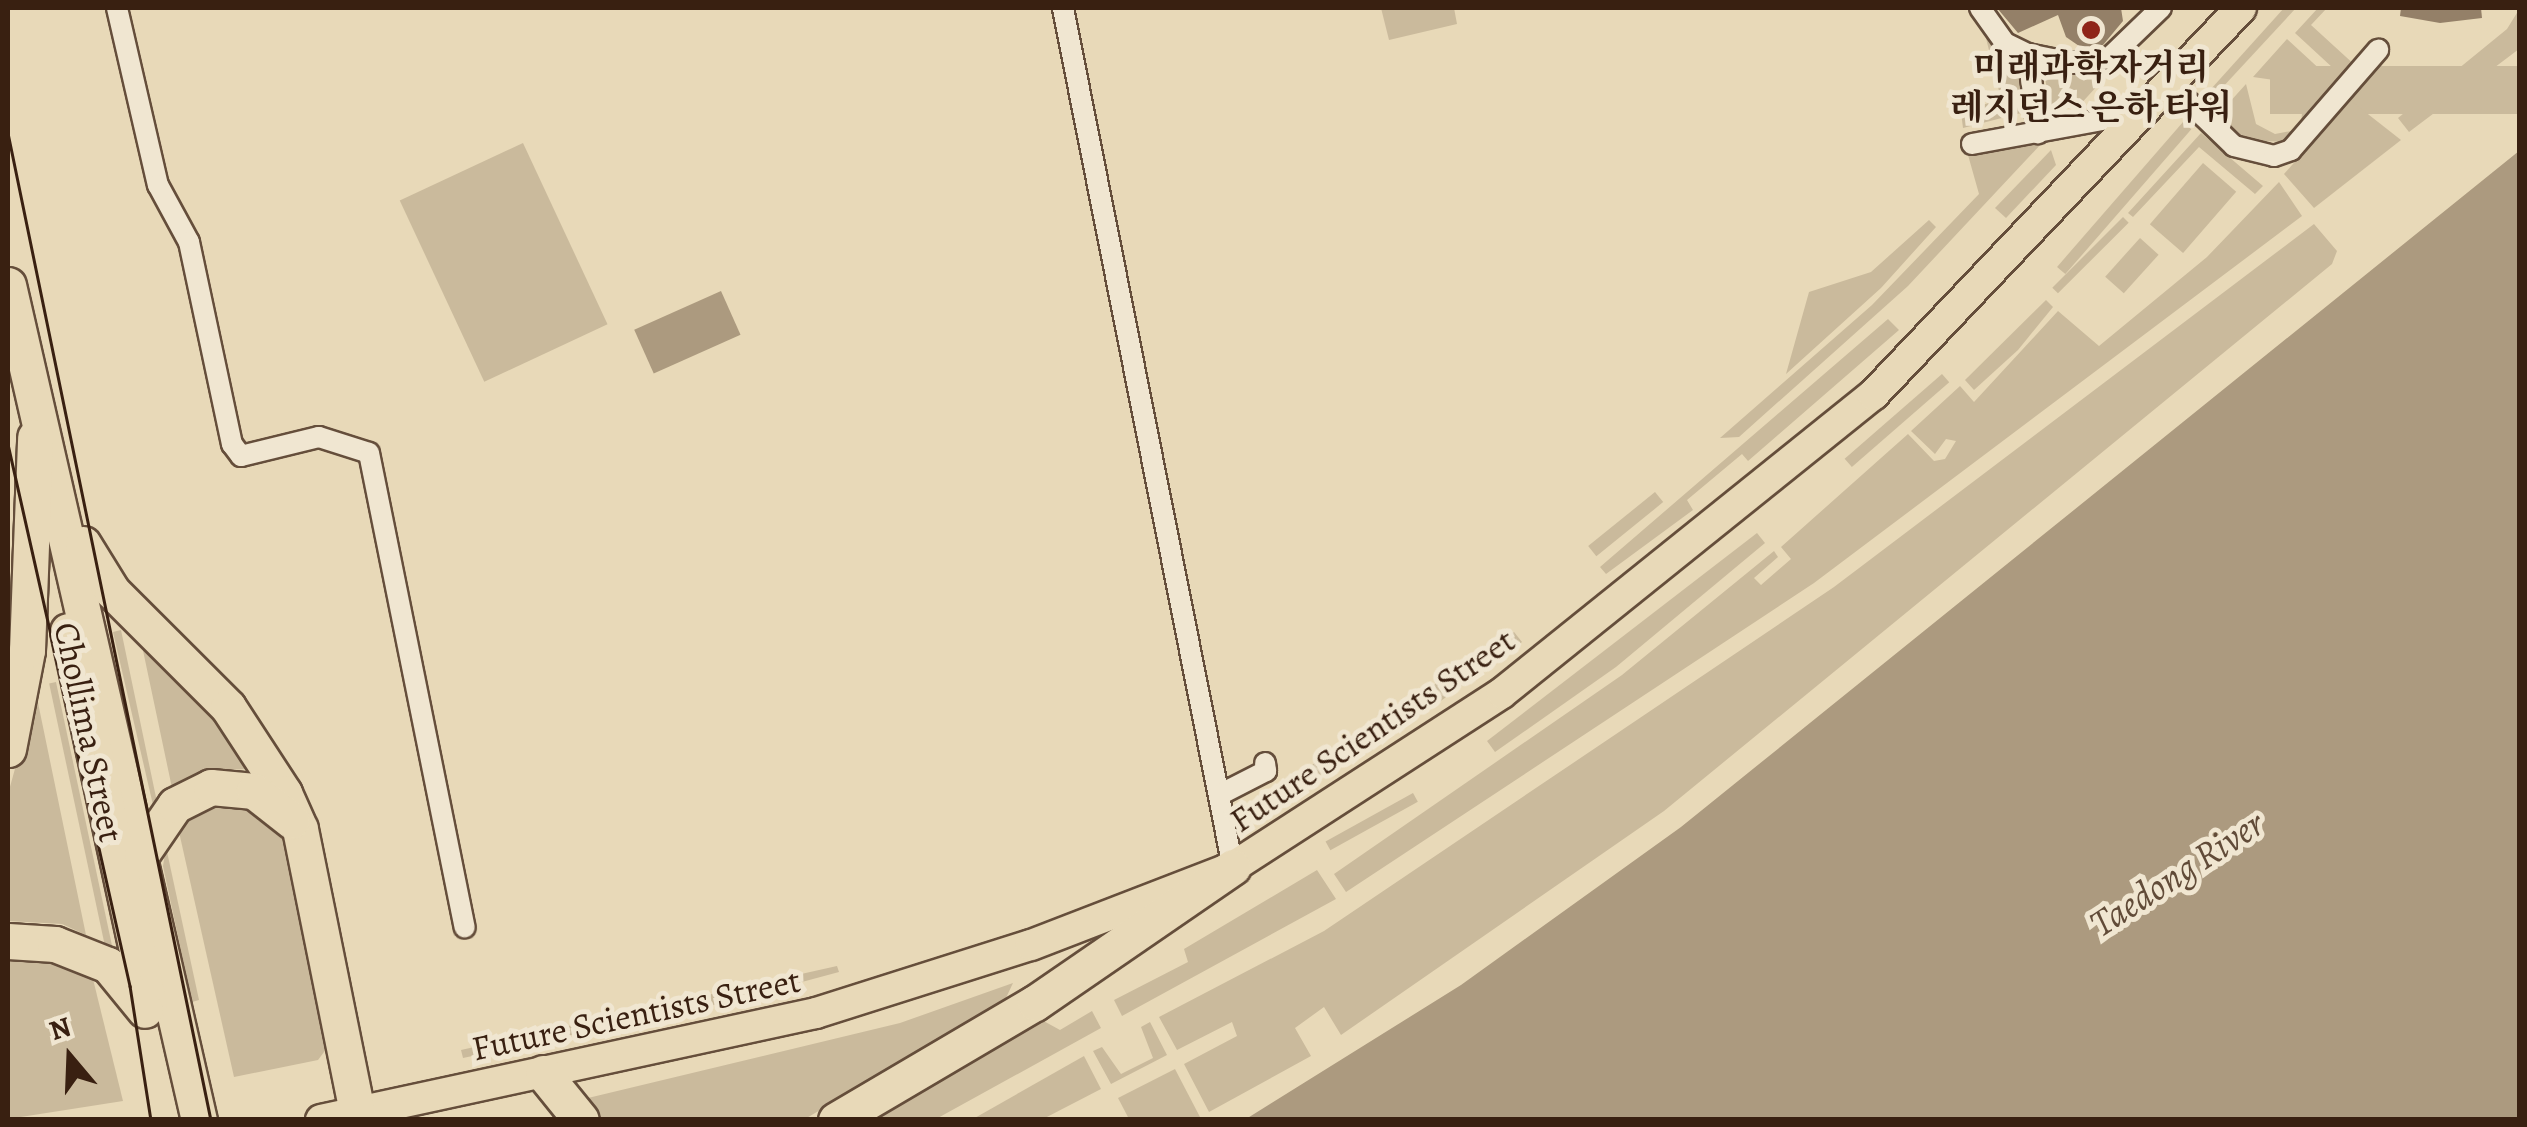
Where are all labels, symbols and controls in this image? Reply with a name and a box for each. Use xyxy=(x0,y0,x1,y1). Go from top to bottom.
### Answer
marker: 미래과학자거리 레지던스 은하 타워 xyxy=(2080,19,2102,41)
place label: 미래과학자거리 레지던스 은하 타워 xyxy=(1950,46,2232,128)
street label: Chollima Street xyxy=(45,618,133,846)
street label: Future Scientists Street xyxy=(1222,619,1522,841)
water label: Taedong River xyxy=(2082,801,2272,947)
street label: Future Scientists Street xyxy=(468,959,804,1069)
north arrow xyxy=(20,1007,120,1107)
text: N xyxy=(44,1007,76,1050)

